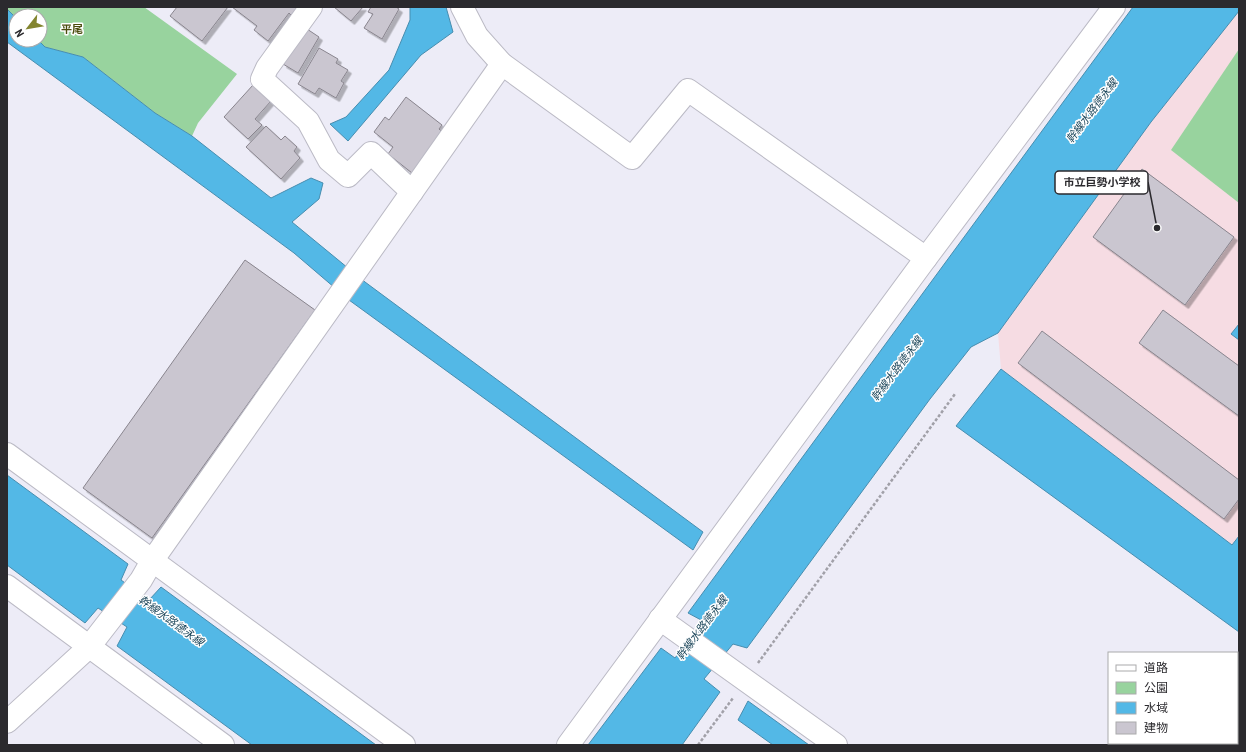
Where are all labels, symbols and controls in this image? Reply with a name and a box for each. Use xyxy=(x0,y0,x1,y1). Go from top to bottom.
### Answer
north arrow xyxy=(8,8,48,48)
district label: 平尾 xyxy=(61,23,83,36)
text: N xyxy=(12,26,27,39)
water label: 幹線水路徳永線 xyxy=(1064,75,1122,146)
callout: 市立巨勢小学校 xyxy=(1055,171,1148,194)
text: 市立巨勢小学校 xyxy=(1064,176,1141,189)
water label: 幹線水路徳永線 xyxy=(869,333,927,404)
water label: 幹線水路徳永線 xyxy=(674,592,732,663)
water label: 幹線水路徳永線 xyxy=(136,593,208,650)
legend xyxy=(1108,652,1238,744)
text: 道路 xyxy=(1144,661,1168,675)
text: 公園 xyxy=(1144,681,1168,695)
text: 水域 xyxy=(1144,701,1168,715)
text: 建物 xyxy=(1144,721,1168,735)

